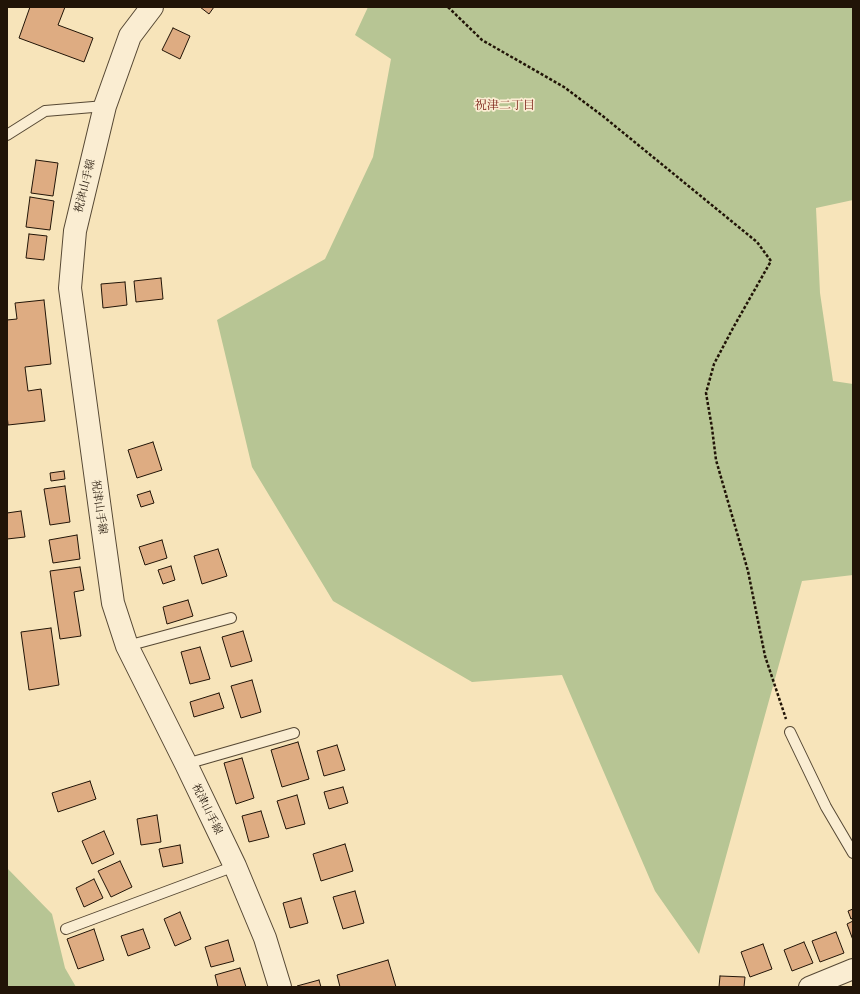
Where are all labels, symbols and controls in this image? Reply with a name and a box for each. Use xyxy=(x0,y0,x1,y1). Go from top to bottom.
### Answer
district label: 祝津二丁目 xyxy=(475,99,535,113)
street label: 祝津山手線 xyxy=(72,158,98,214)
street label: 祝津山手線 xyxy=(89,479,109,535)
street label: 祝津山手線 xyxy=(189,781,225,837)

